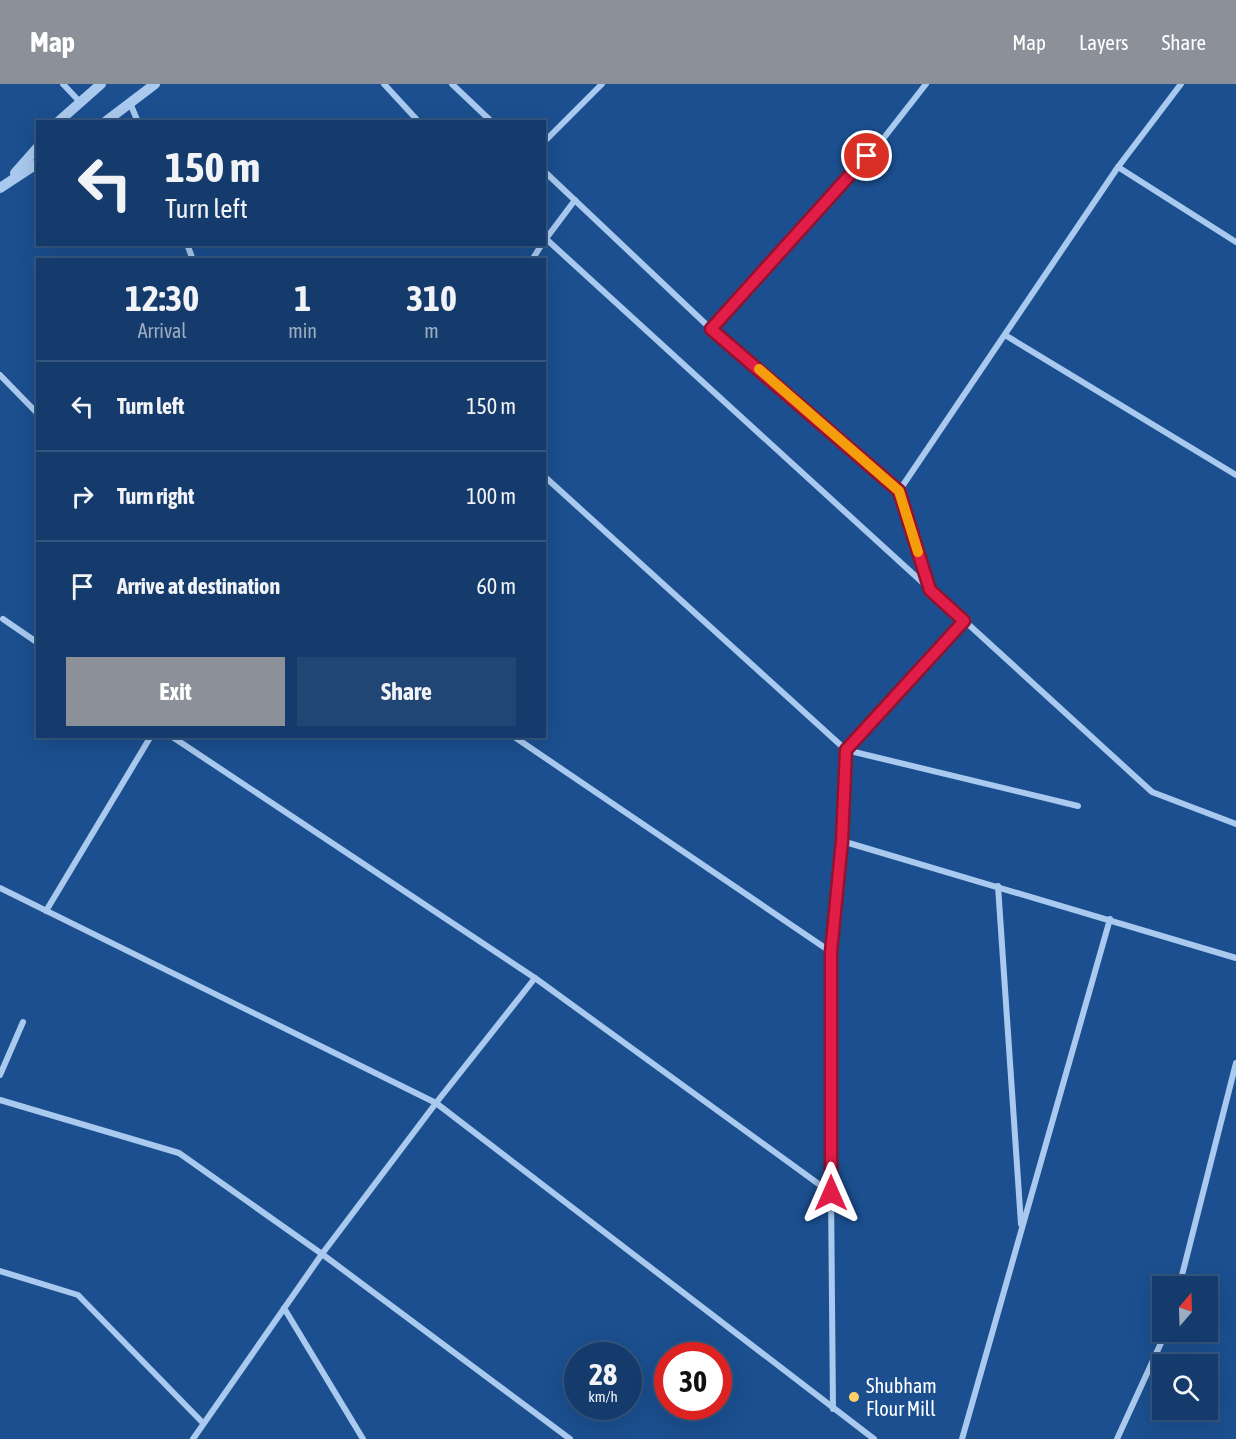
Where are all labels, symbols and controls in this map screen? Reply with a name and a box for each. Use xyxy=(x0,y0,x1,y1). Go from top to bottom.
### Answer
text: Map xyxy=(30,26,75,58)
text: Map xyxy=(1012,30,1046,54)
text: Layers xyxy=(1079,30,1129,54)
text: Share xyxy=(1162,30,1206,54)
pin xyxy=(841,130,892,181)
icon: arrive xyxy=(850,139,883,172)
text: 150 m xyxy=(165,143,260,191)
icon: left xyxy=(66,144,144,222)
text: Turn left xyxy=(165,193,248,224)
text: 12:30 xyxy=(125,277,199,319)
text: 1 xyxy=(294,277,311,319)
text: 310 xyxy=(406,277,457,319)
text: Arrival xyxy=(138,319,187,342)
text: min xyxy=(288,319,317,342)
text: m xyxy=(424,319,439,342)
icon: left xyxy=(66,390,99,423)
text: Turn left xyxy=(117,393,184,419)
text: 150 m xyxy=(466,393,516,419)
icon: right xyxy=(66,480,99,513)
text: Turn right xyxy=(117,483,194,509)
text: 100 m xyxy=(466,483,516,509)
icon: arrive xyxy=(66,570,99,603)
text: Arrive at destination xyxy=(117,573,280,599)
text: 60 m xyxy=(476,573,516,599)
button: Exit xyxy=(66,657,285,726)
button: Share xyxy=(297,657,516,726)
position arrow xyxy=(799,1161,863,1225)
north arrow xyxy=(1152,1276,1218,1342)
map controls xyxy=(1152,1276,1218,1420)
speed limit sign: 30 xyxy=(654,1342,732,1420)
button: search xyxy=(1152,1354,1218,1420)
text: 28 xyxy=(589,1357,617,1391)
place label: Shubham Flour Mill xyxy=(866,1374,937,1420)
text: km/h xyxy=(588,1388,618,1405)
marker: Shubham Flour Mill xyxy=(847,1390,861,1404)

